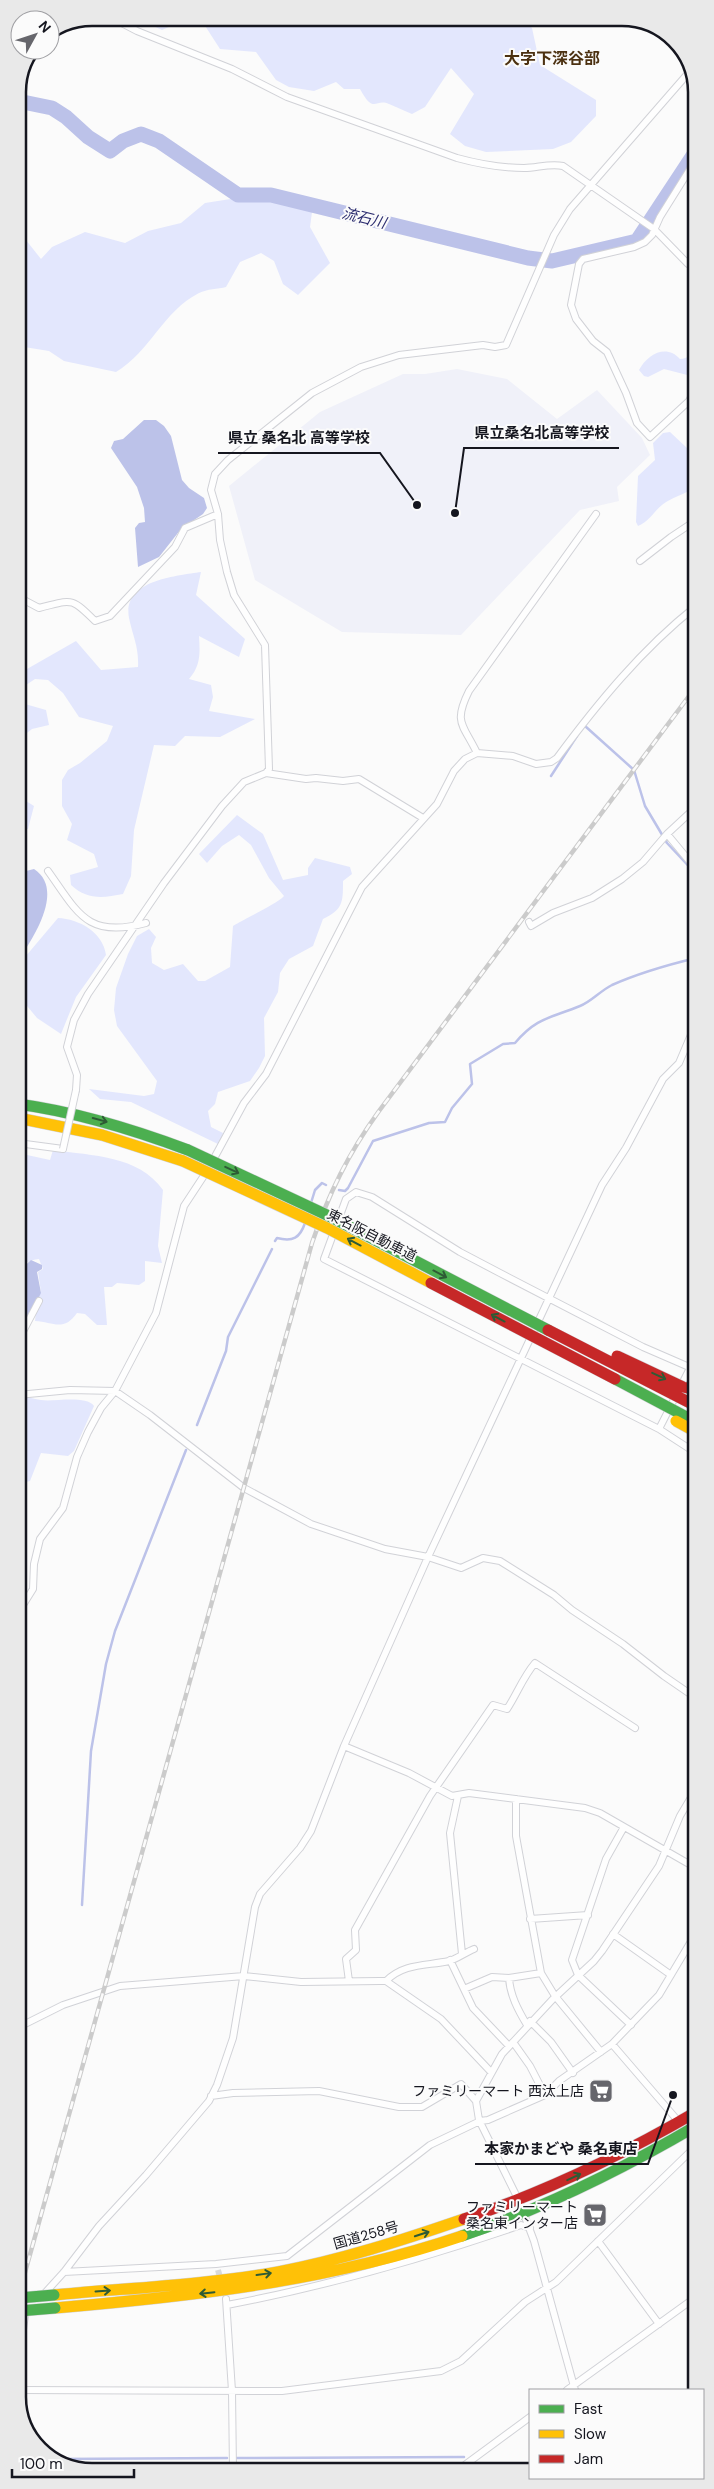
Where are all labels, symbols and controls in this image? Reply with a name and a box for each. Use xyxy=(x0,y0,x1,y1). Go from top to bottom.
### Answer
north arrow xyxy=(10,10,60,60)
text: N xyxy=(35,17,55,36)
district label: 大字下深谷部 xyxy=(504,48,600,69)
water label: 流石川 xyxy=(340,203,390,234)
callout: 県立桑名北高等学校 xyxy=(464,418,619,448)
callout: 県立 桑名北 高等学校 xyxy=(218,423,380,453)
text: 県立桑名北高等学校 xyxy=(474,423,610,443)
text: 県立 桑名北 高等学校 xyxy=(228,428,370,448)
one-way arrow xyxy=(92,1116,108,1125)
one-way arrow xyxy=(224,1165,239,1175)
street label: 東名阪自動車道 xyxy=(324,1205,420,1265)
one-way arrow xyxy=(347,1237,362,1246)
one-way arrow xyxy=(432,1270,447,1279)
one-way arrow xyxy=(491,1313,506,1322)
one-way arrow xyxy=(651,1371,666,1381)
supermarket icon: ファミリーマート 西汰上店 xyxy=(588,2078,614,2104)
place label: ファミリーマート 西汰上店 xyxy=(412,2082,584,2100)
callout: 本家かまどや 桑名東店 xyxy=(475,2134,648,2164)
text: 本家かまどや 桑名東店 xyxy=(484,2139,638,2159)
one-way arrow xyxy=(566,2171,581,2181)
place label: ファミリーマート 桑名東インター店 xyxy=(466,2198,578,2232)
supermarket icon: ファミリーマート 桑名東インター店 xyxy=(582,2202,608,2228)
street label: 国道258号 xyxy=(331,2217,401,2253)
one-way arrow xyxy=(413,2229,429,2238)
one-way arrow xyxy=(256,2269,272,2279)
one-way arrow xyxy=(95,2286,111,2296)
one-way arrow xyxy=(199,2288,215,2298)
legend xyxy=(529,2389,704,2479)
text: Fast xyxy=(574,2399,603,2419)
text: Slow xyxy=(574,2424,607,2444)
scale bar xyxy=(12,2446,135,2478)
text: Jam xyxy=(574,2449,603,2469)
text: 100 m xyxy=(20,2454,63,2474)

